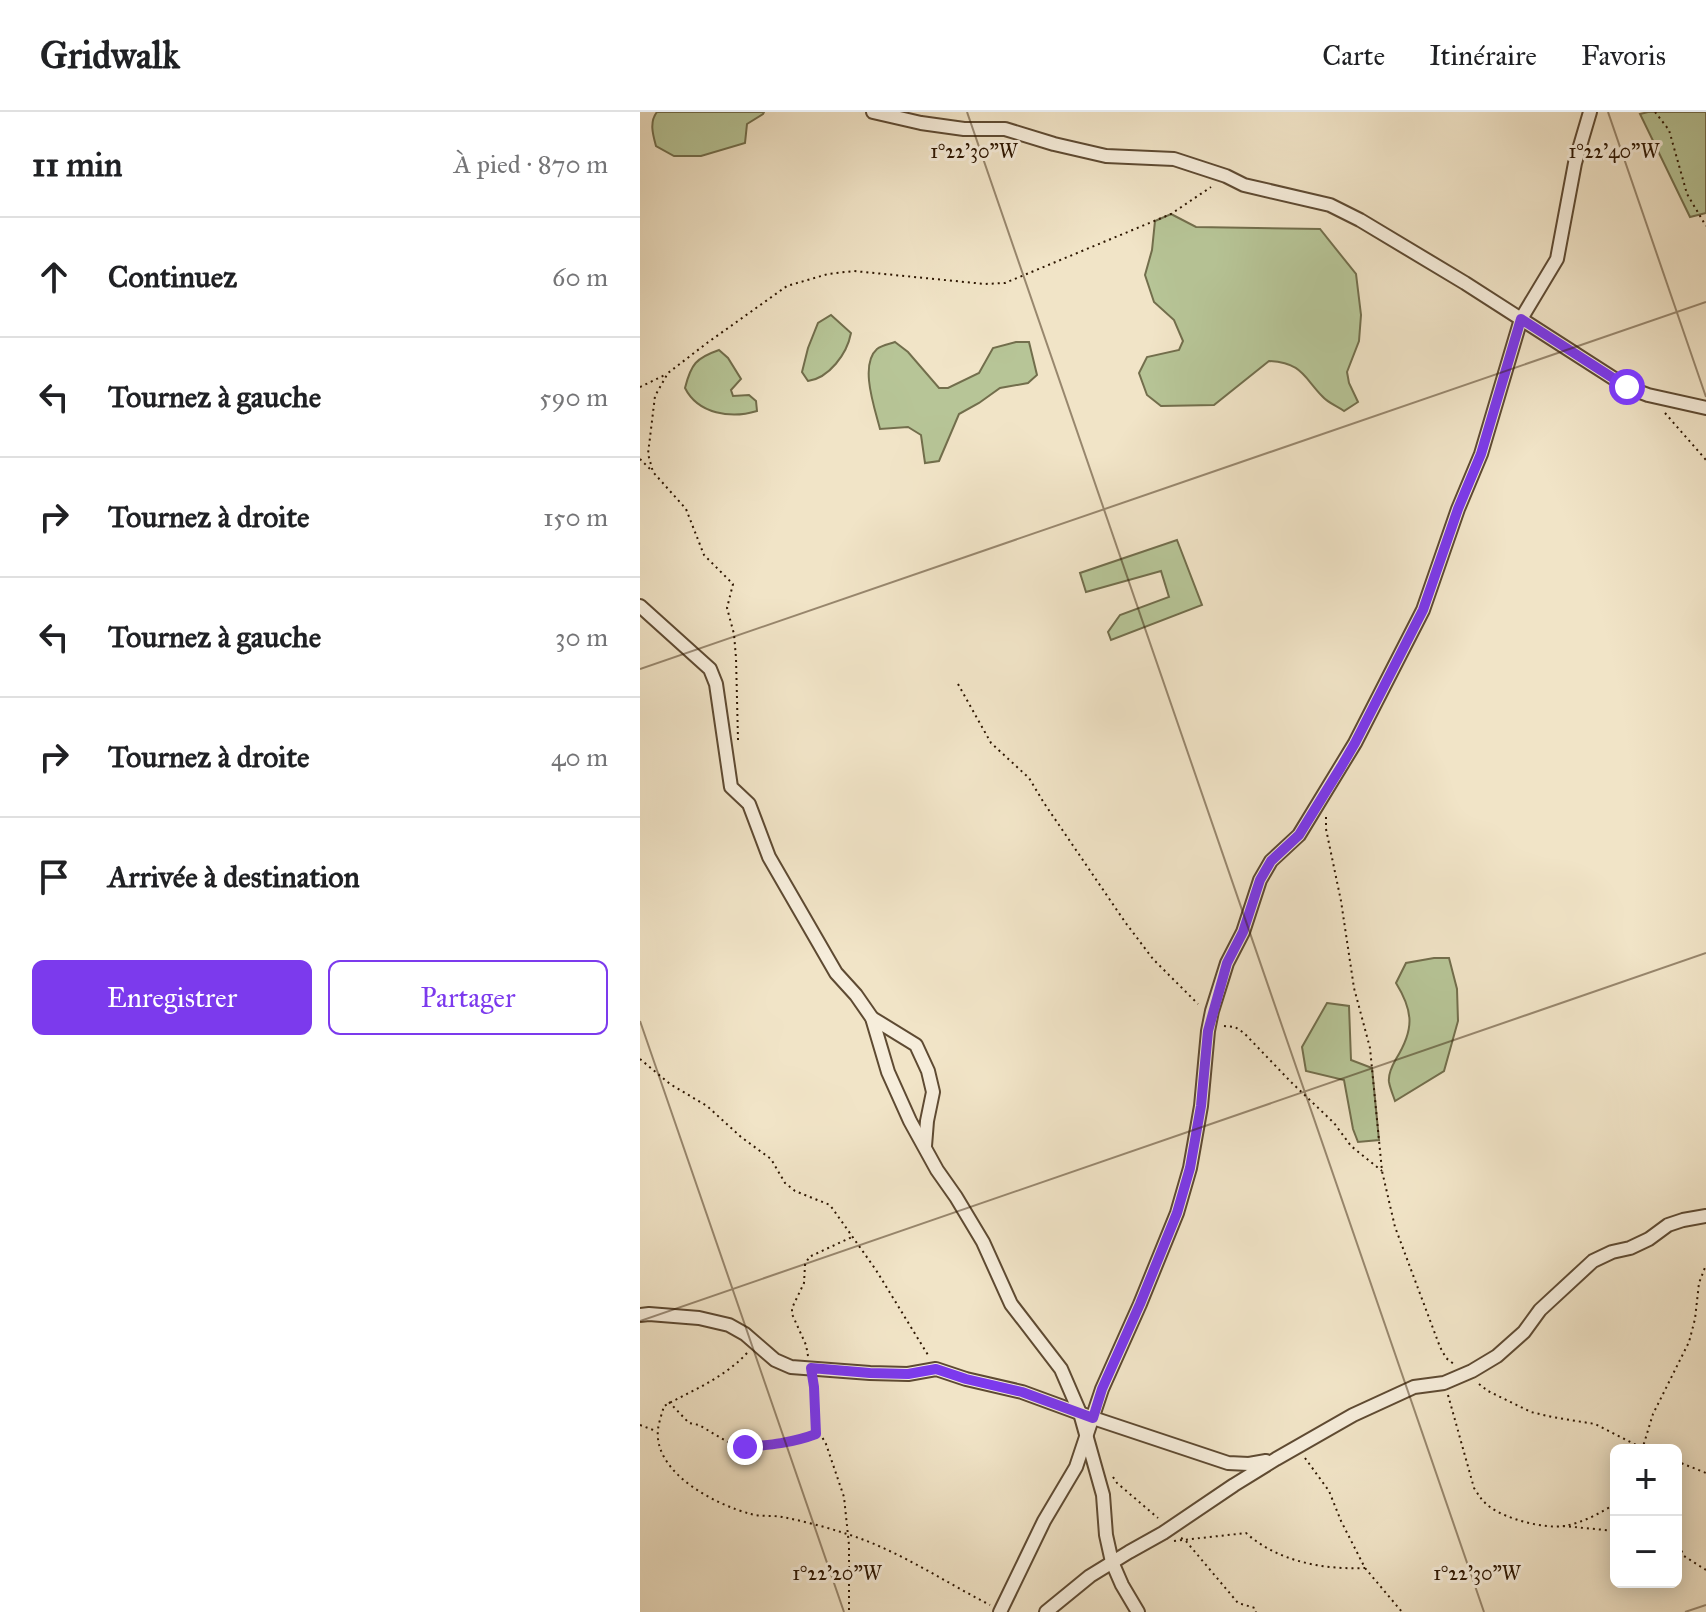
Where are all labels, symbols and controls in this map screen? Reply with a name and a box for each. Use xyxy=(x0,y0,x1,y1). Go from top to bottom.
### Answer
text: Gridwalk xyxy=(40,32,180,78)
text: Carte xyxy=(1322,38,1385,73)
text: Itinéraire xyxy=(1429,38,1537,73)
text: Favoris xyxy=(1581,38,1666,73)
text: 1°22'30"W xyxy=(930,139,1019,163)
text: 1°22'40"W xyxy=(1569,139,1660,163)
text: 11 min xyxy=(32,144,123,185)
text: À pied · 870 m xyxy=(454,148,608,180)
icon: ahead xyxy=(32,255,76,299)
text: Continuez xyxy=(108,259,237,295)
text: 60 m xyxy=(552,261,608,293)
route start xyxy=(1609,369,1645,405)
icon: left xyxy=(32,375,76,419)
text: Tournez à gauche xyxy=(108,379,321,415)
text: 590 m xyxy=(539,381,608,413)
icon: right xyxy=(32,495,76,539)
text: Tournez à droite xyxy=(108,499,310,535)
text: 150 m xyxy=(543,501,608,533)
icon: left xyxy=(32,615,76,659)
text: Tournez à gauche xyxy=(108,619,321,655)
text: 30 m xyxy=(555,621,608,653)
icon: right xyxy=(32,735,76,779)
text: Tournez à droite xyxy=(108,739,310,775)
text: 40 m xyxy=(551,741,608,773)
icon: arrive xyxy=(32,855,76,899)
text: Arrivée à destination xyxy=(108,859,360,895)
button: Enregistrer xyxy=(32,960,312,1035)
button: Partager xyxy=(328,960,608,1035)
route end xyxy=(727,1429,763,1465)
map controls xyxy=(1610,1444,1682,1588)
button: + xyxy=(1610,1444,1682,1516)
button: − xyxy=(1610,1516,1682,1588)
text: 1°22'20"W xyxy=(792,1561,883,1585)
text: 1°22'30"W xyxy=(1433,1561,1522,1585)

